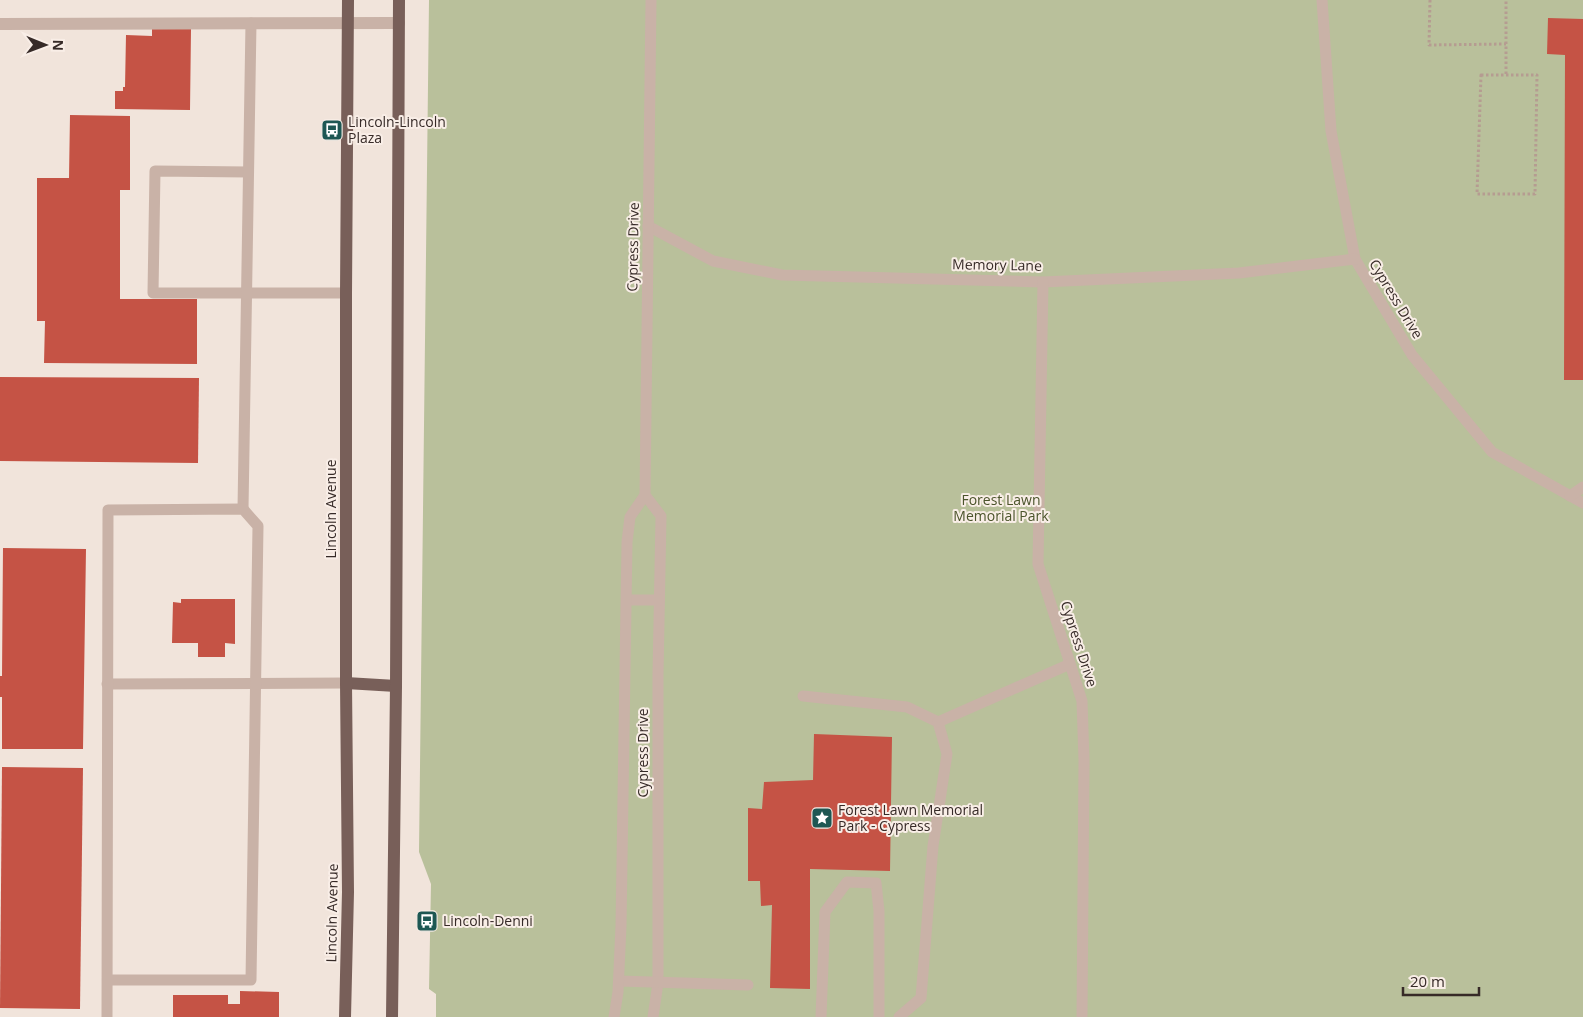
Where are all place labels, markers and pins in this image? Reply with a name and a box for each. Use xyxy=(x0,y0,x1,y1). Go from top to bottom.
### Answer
place label: Lincoln-Lincoln Plaza xyxy=(348,112,446,147)
bus stop icon: Lincoln-Lincoln Plaza xyxy=(320,118,344,142)
place label: Forest Lawn Memorial Park - Cypress xyxy=(838,800,983,835)
place icon: Forest Lawn Memorial Park - Cypress xyxy=(810,806,834,830)
bus stop icon: Lincoln-Denni xyxy=(415,909,439,933)
place label: Lincoln-Denni xyxy=(443,911,533,930)

